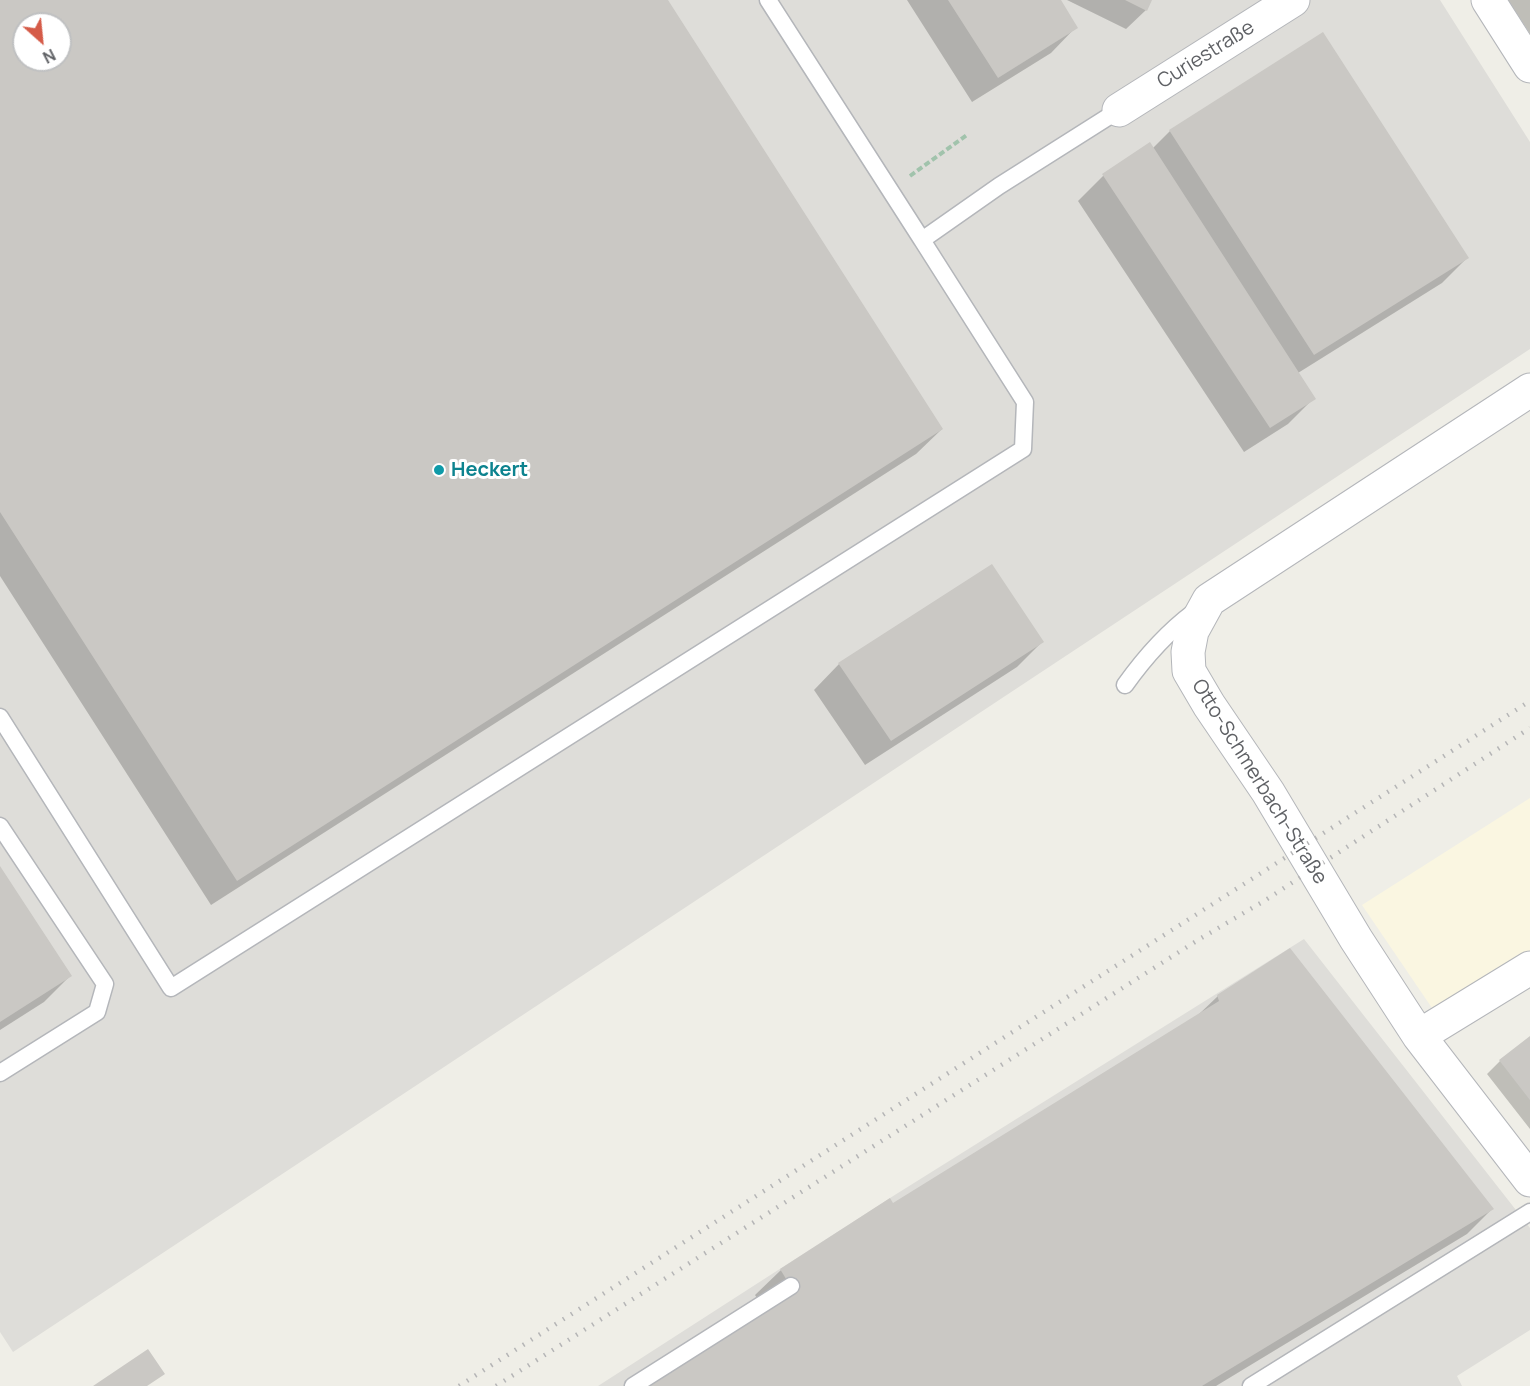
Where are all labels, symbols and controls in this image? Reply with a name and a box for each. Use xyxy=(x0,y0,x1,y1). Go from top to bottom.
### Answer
north arrow xyxy=(12,12,72,72)
street label: Curiestraße xyxy=(1153,16,1259,94)
text: N xyxy=(39,44,59,69)
place label: Heckert xyxy=(451,458,528,482)
marker: Heckert xyxy=(432,463,446,477)
street label: Otto-Schmerbach-Straße xyxy=(1186,675,1332,889)

